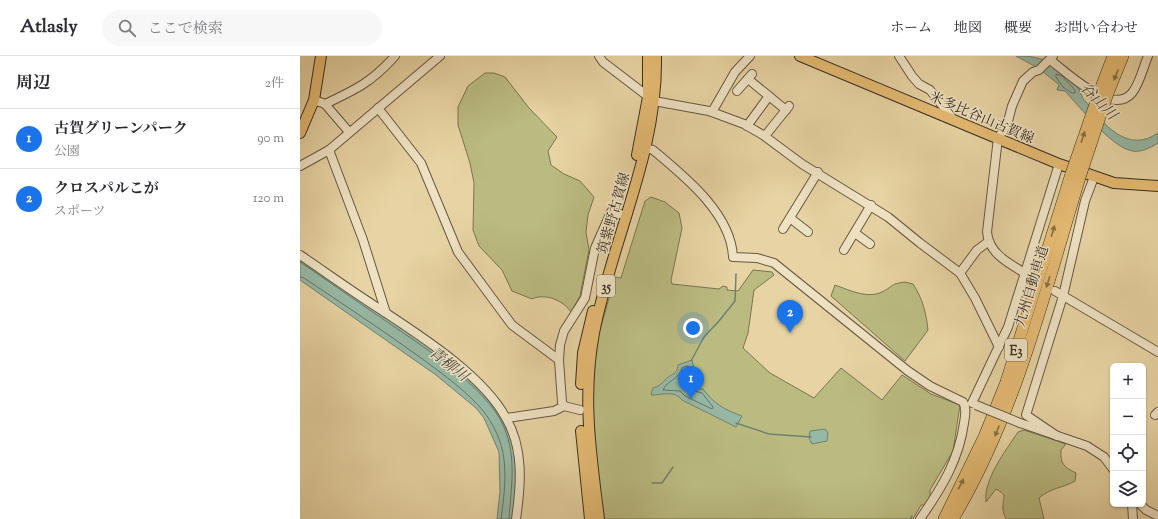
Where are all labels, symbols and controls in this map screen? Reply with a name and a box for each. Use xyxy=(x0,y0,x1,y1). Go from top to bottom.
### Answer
search box xyxy=(102,10,382,46)
text: Atlasly xyxy=(20,14,78,41)
icon: search xyxy=(116,17,138,39)
text: ここで検索 xyxy=(148,19,223,40)
text: ホーム xyxy=(890,19,932,39)
text: 地図 xyxy=(954,19,982,39)
text: 概要 xyxy=(1004,19,1032,39)
text: お問い合わせ xyxy=(1054,19,1138,39)
one-way arrow xyxy=(1112,69,1118,81)
text: 周辺 xyxy=(16,72,50,96)
text: 2件 xyxy=(265,75,284,93)
water label: 谷山川 xyxy=(1075,79,1122,127)
street label: 米多比谷山古賀線 xyxy=(926,88,1037,150)
text: 古賀グリーンパーク xyxy=(54,119,188,140)
text: 1 xyxy=(27,130,31,148)
text: 90 m xyxy=(257,130,284,148)
one-way arrow xyxy=(1080,131,1086,143)
text: 公園 xyxy=(54,143,80,161)
street label: 筑紫野古賀線 xyxy=(594,170,636,257)
text: クロスパルこが xyxy=(54,179,159,200)
text: 2 xyxy=(26,190,32,208)
text: 120 m xyxy=(253,190,284,208)
text: スポーツ xyxy=(54,203,105,221)
one-way arrow xyxy=(1050,225,1056,237)
street label: 九州自動車道 xyxy=(1011,243,1055,330)
road number: 35 xyxy=(597,275,615,297)
one-way arrow xyxy=(1045,276,1051,288)
pin: 2 xyxy=(777,300,803,333)
your location xyxy=(683,318,703,338)
road number: E3 xyxy=(1005,339,1027,361)
water label: 青柳川 xyxy=(424,343,474,389)
map controls xyxy=(1110,363,1146,507)
button: + xyxy=(1110,363,1146,399)
pin: 1 xyxy=(678,366,704,399)
button: − xyxy=(1110,399,1146,435)
one-way arrow xyxy=(993,425,999,437)
button: locate xyxy=(1110,435,1146,471)
button: layers xyxy=(1110,471,1146,507)
one-way arrow xyxy=(958,479,965,490)

